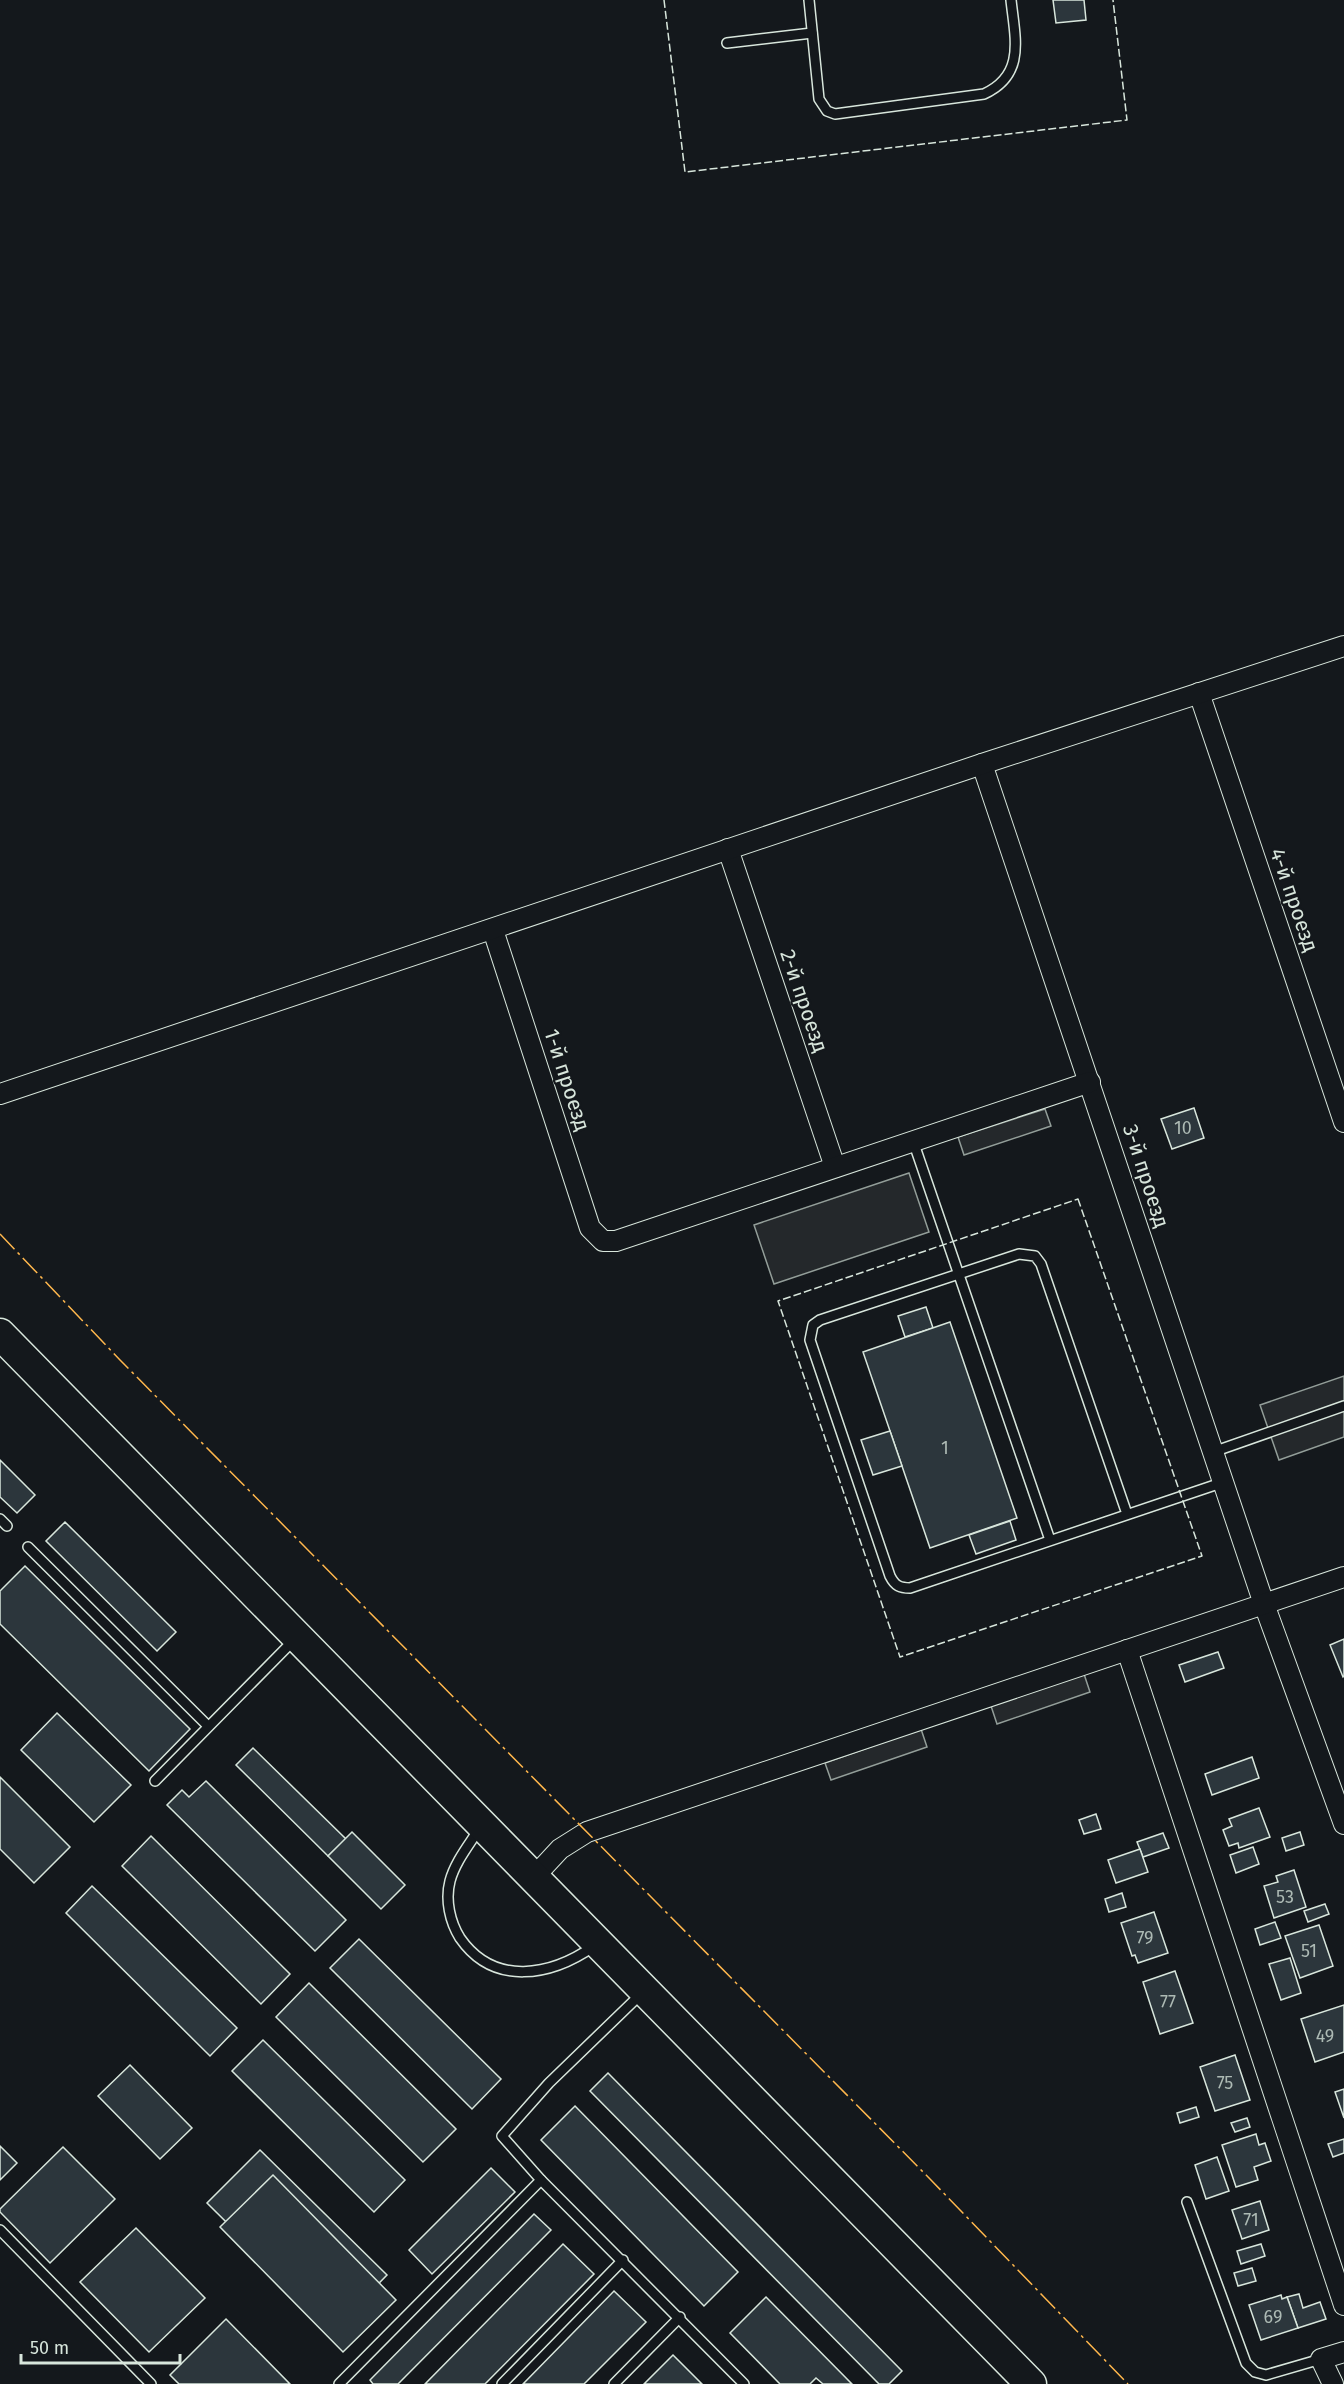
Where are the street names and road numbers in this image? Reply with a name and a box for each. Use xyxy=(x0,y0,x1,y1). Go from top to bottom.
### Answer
street label: 4-й проезд xyxy=(1264,845,1324,955)
street label: 2-й проезд xyxy=(774,946,834,1056)
street label: 1-й проезд xyxy=(538,1026,596,1134)
street label: 3-й проезд xyxy=(1117,1121,1175,1231)

